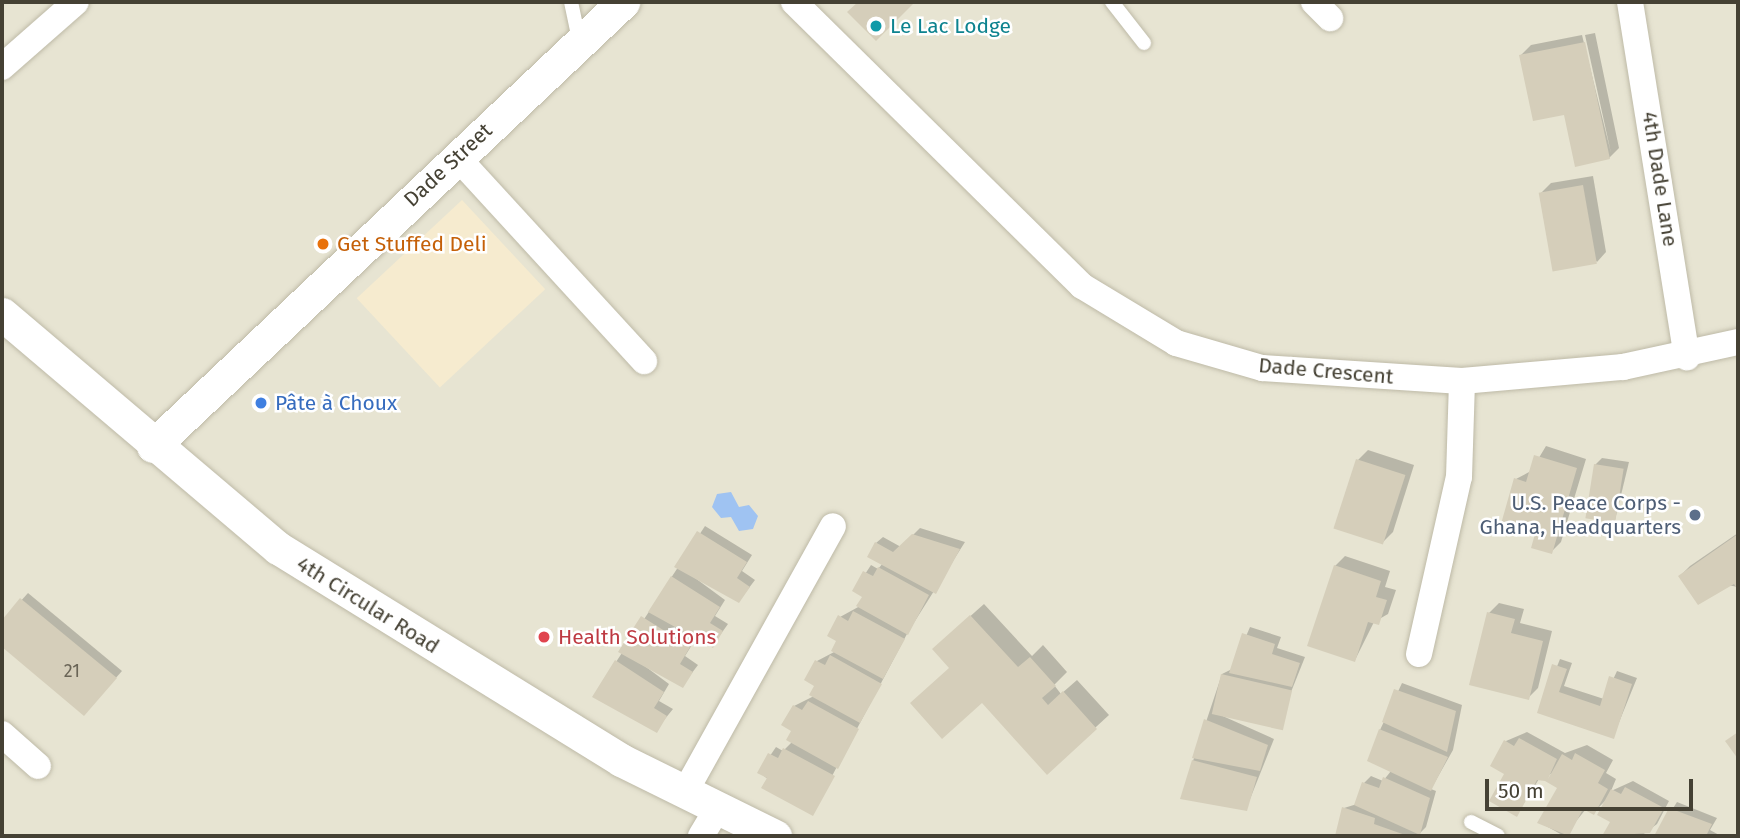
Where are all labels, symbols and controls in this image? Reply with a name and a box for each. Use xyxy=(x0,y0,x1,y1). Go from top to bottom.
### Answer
place label: Le Lac Lodge xyxy=(890,13,1011,39)
marker: Le Lac Lodge xyxy=(868,18,884,34)
street label: 4th Dade Lane xyxy=(1637,110,1683,248)
street label: Dade Street xyxy=(399,118,497,212)
place label: Get Stuffed Deli xyxy=(337,231,487,257)
marker: Get Stuffed Deli xyxy=(315,236,331,252)
street label: Dade Crescent xyxy=(1257,353,1395,389)
place label: Pâte à Choux xyxy=(275,390,397,416)
marker: Pâte à Choux xyxy=(253,395,269,411)
place label: U.S. Peace Corps - Ghana, Headquarters xyxy=(1480,490,1681,540)
marker: U.S. Peace Corps - Ghana, Headquarters xyxy=(1687,507,1703,523)
street label: 4th Circular Road xyxy=(292,551,444,659)
place label: Health Solutions xyxy=(558,624,716,650)
marker: Health Solutions xyxy=(536,629,552,645)
house number: 21 xyxy=(64,660,80,682)
scale bar xyxy=(1488,764,1696,808)
text: 50 m xyxy=(1498,778,1544,804)

